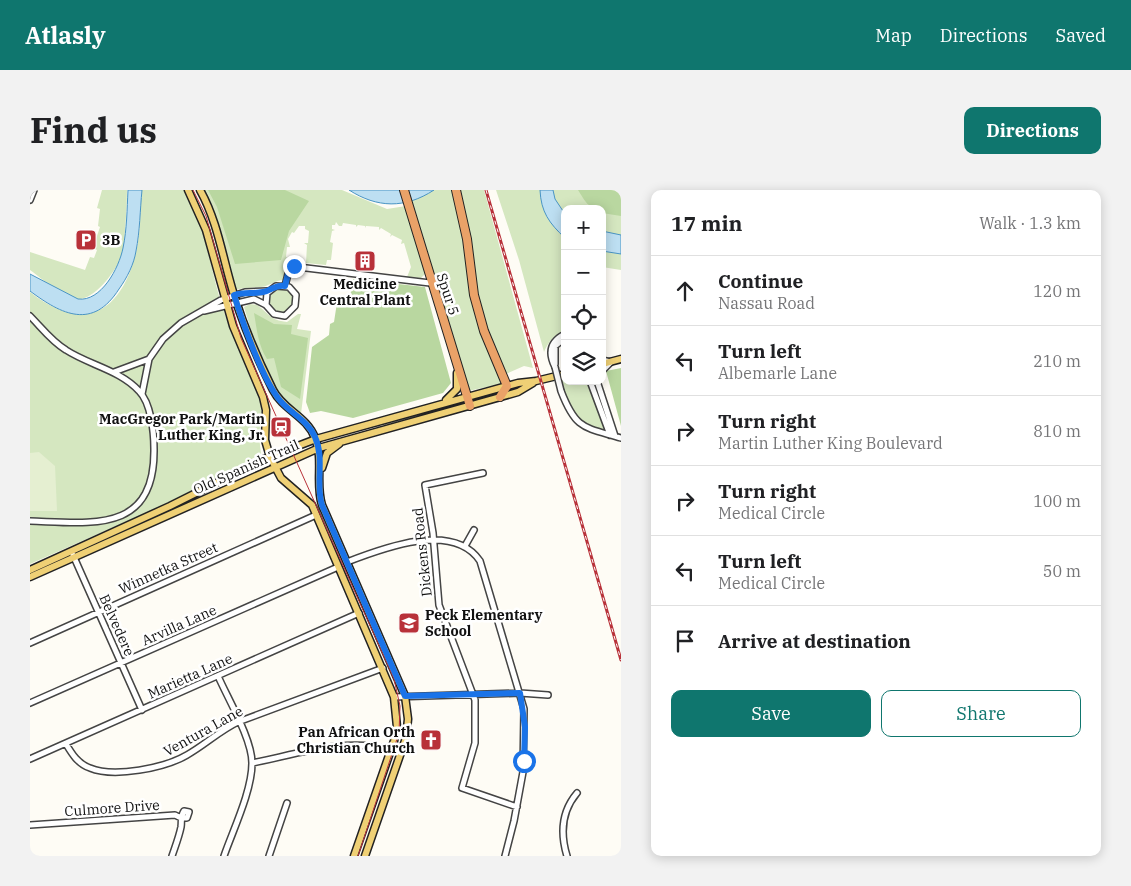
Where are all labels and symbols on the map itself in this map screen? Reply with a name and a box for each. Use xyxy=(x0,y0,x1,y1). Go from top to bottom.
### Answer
parking icon: 3B xyxy=(74,228,98,252)
place label: 3B xyxy=(102,231,120,249)
building icon: Medicine Central Plant xyxy=(353,249,377,273)
route end xyxy=(283,255,306,278)
street label: Spur 5 xyxy=(433,271,463,317)
place label: Medicine Central Plant xyxy=(320,275,410,309)
place label: MacGregor Park/Martin Luther King, Jr. xyxy=(99,410,265,444)
station icon: MacGregor Park/Martin Luther King, Jr. xyxy=(269,415,293,439)
street label: Old Spanish Trail xyxy=(190,436,302,498)
street label: Dickens Road xyxy=(408,506,436,597)
street label: Winnetka Street xyxy=(116,538,220,598)
street label: Belvedere xyxy=(95,591,139,659)
street label: Arvilla Lane xyxy=(139,601,219,649)
place label: Peck Elementary School xyxy=(425,606,543,640)
school or university icon: Peck Elementary School xyxy=(397,611,421,635)
street label: Marietta Lane xyxy=(145,649,235,703)
street label: Ventura Lane xyxy=(160,702,246,760)
place label: Pan African Orth Christian Church xyxy=(296,723,415,757)
church icon: Pan African Orth Christian Church xyxy=(419,728,443,752)
route start xyxy=(513,750,536,773)
street label: Culmore Drive xyxy=(64,796,160,820)

